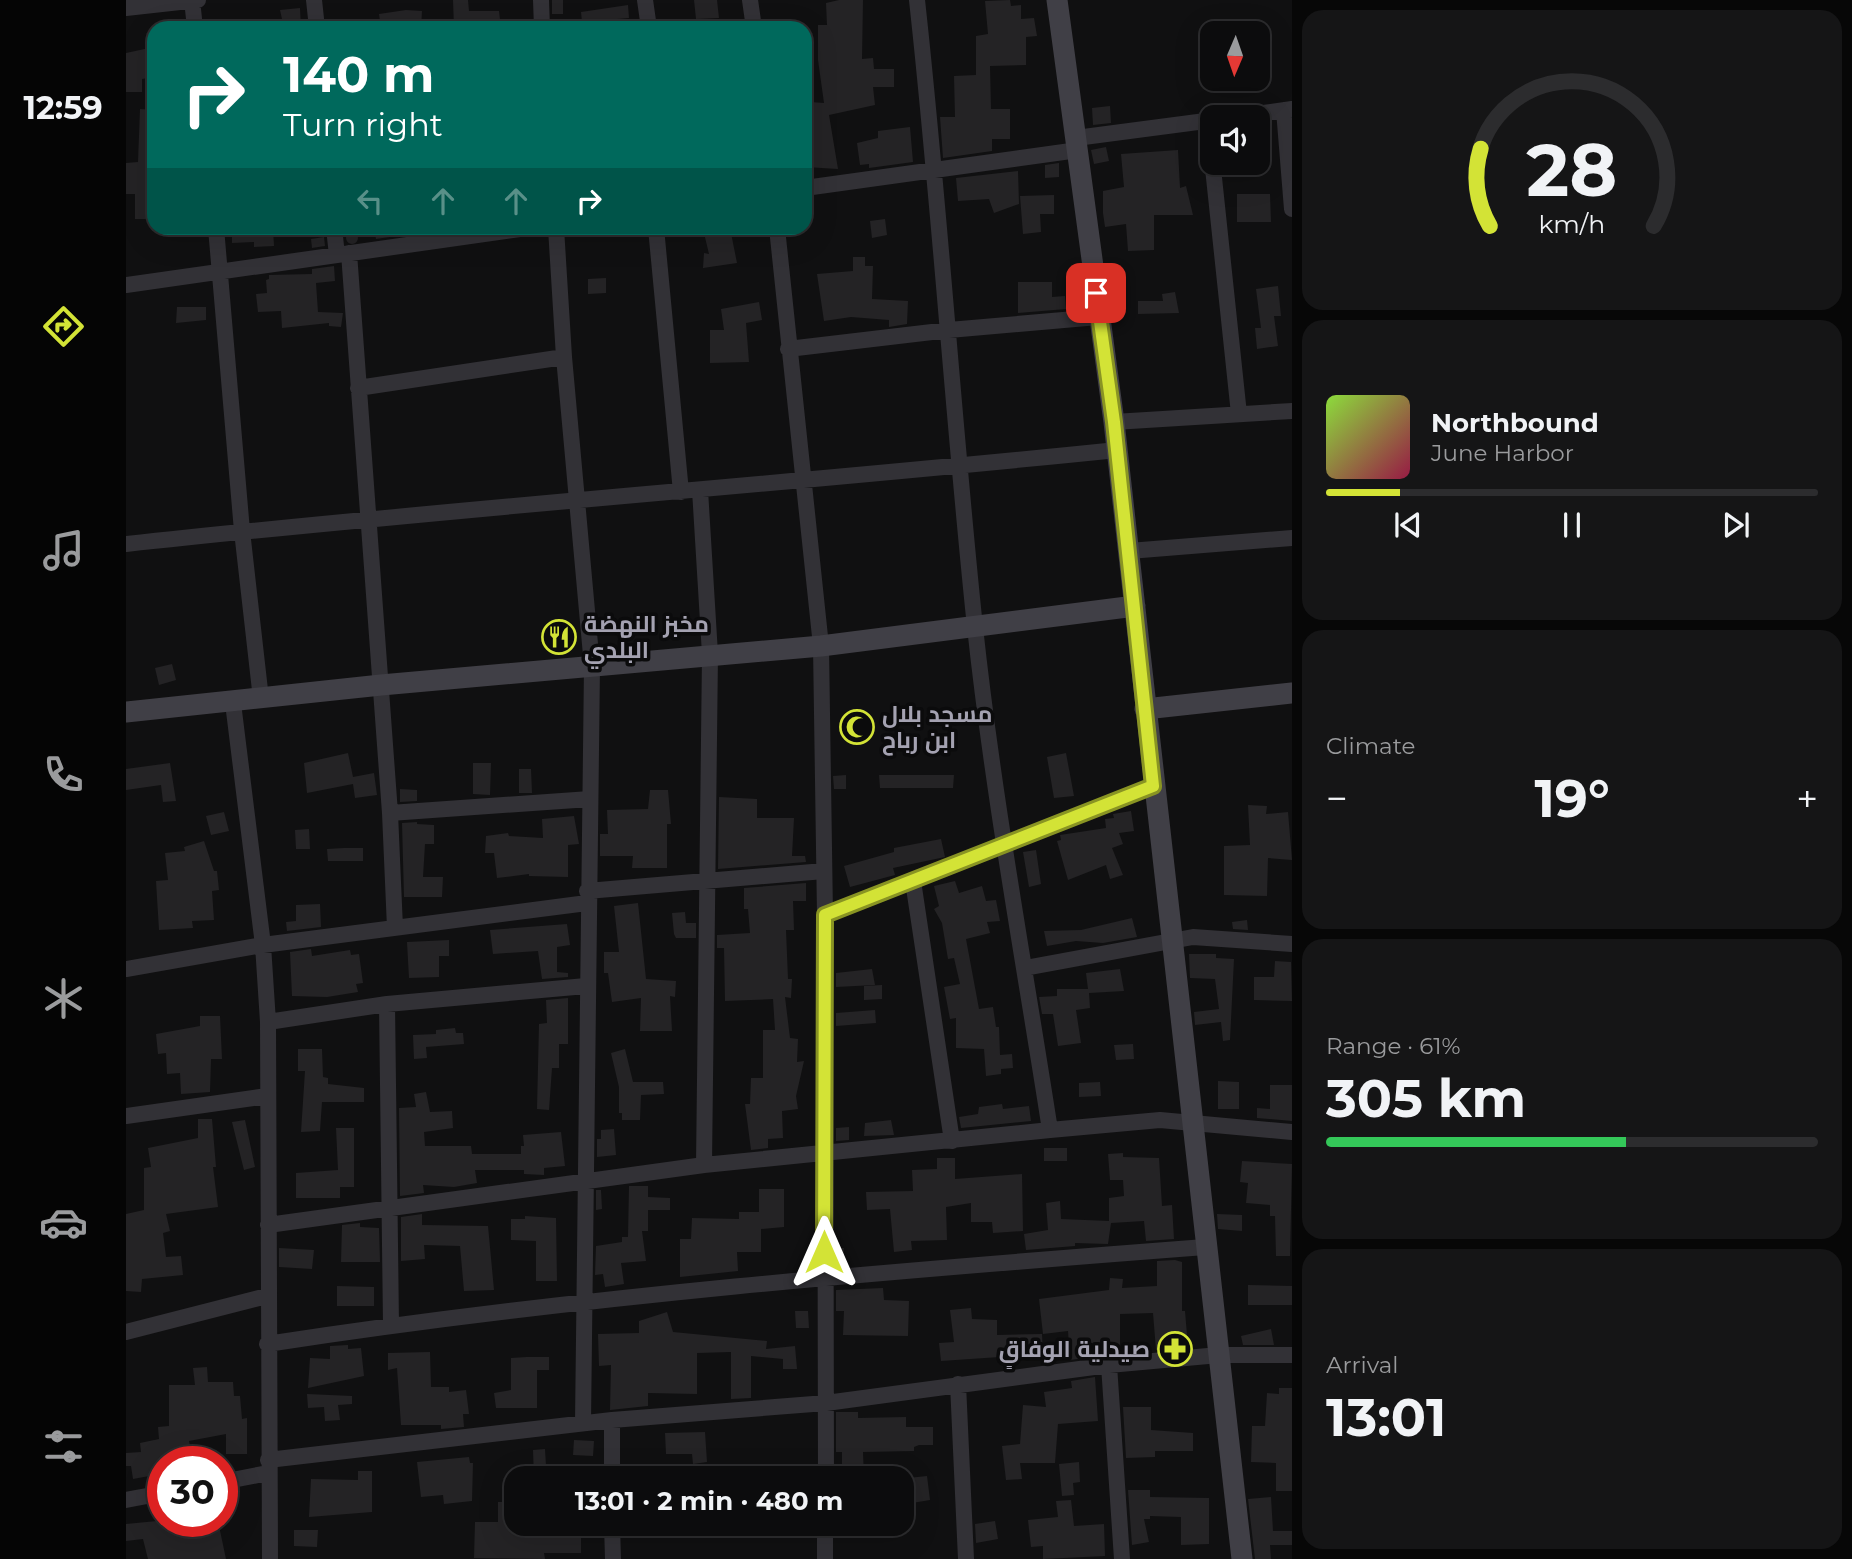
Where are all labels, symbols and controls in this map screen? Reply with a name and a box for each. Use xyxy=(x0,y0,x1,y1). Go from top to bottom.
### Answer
north arrow xyxy=(1200,21,1270,91)
map controls xyxy=(1200,21,1270,175)
text: 140 m xyxy=(283,45,435,104)
icon: right xyxy=(168,49,259,140)
text: 12:59 xyxy=(23,88,103,127)
text: Turn right xyxy=(283,105,443,144)
button: sound xyxy=(1200,105,1270,175)
text: 28 xyxy=(1527,126,1618,214)
icon: left xyxy=(351,182,389,220)
icon: ahead xyxy=(424,182,462,220)
icon: ahead xyxy=(497,182,535,220)
icon: right xyxy=(570,182,608,220)
text: km/h xyxy=(1539,209,1605,239)
pin xyxy=(1066,263,1126,323)
icon: arrive xyxy=(1077,274,1115,312)
icon: directions xyxy=(39,302,88,351)
text: Northbound xyxy=(1431,407,1599,439)
text: June Harbor xyxy=(1431,439,1574,467)
icon: previous xyxy=(1389,506,1427,544)
icon: pause xyxy=(1553,506,1591,544)
icon: next xyxy=(1717,506,1755,544)
icon: music xyxy=(39,526,88,575)
place label: مخبز النهضة البلدي xyxy=(584,610,709,669)
restaurant icon: مخبز النهضة البلدي xyxy=(540,618,578,656)
place label: مسجد بلال ابن رباح xyxy=(882,700,992,756)
mosque icon: مسجد بلال ابن رباح xyxy=(838,708,876,746)
text: Climate xyxy=(1326,732,1415,760)
icon: phone xyxy=(39,750,88,799)
text: 19° xyxy=(1534,767,1610,830)
text: − xyxy=(1326,775,1348,822)
text: + xyxy=(1796,775,1818,822)
icon: climate xyxy=(39,974,88,1023)
text: Range · 61% xyxy=(1326,1032,1461,1060)
text: 305 km xyxy=(1326,1067,1526,1130)
icon: car xyxy=(39,1198,88,1247)
position arrow xyxy=(787,1215,861,1289)
pharmacy icon: صيدلية الوفاقٍ xyxy=(1156,1330,1194,1368)
place label: صيدلية الوفاقٍ xyxy=(999,1335,1150,1370)
text: Arrival xyxy=(1326,1351,1399,1379)
text: 13:01 xyxy=(1326,1386,1446,1449)
icon: filters xyxy=(39,1422,88,1471)
speed limit sign: 30 xyxy=(147,1446,238,1537)
text: 13:01 · 2 min · 480 m xyxy=(575,1485,843,1517)

